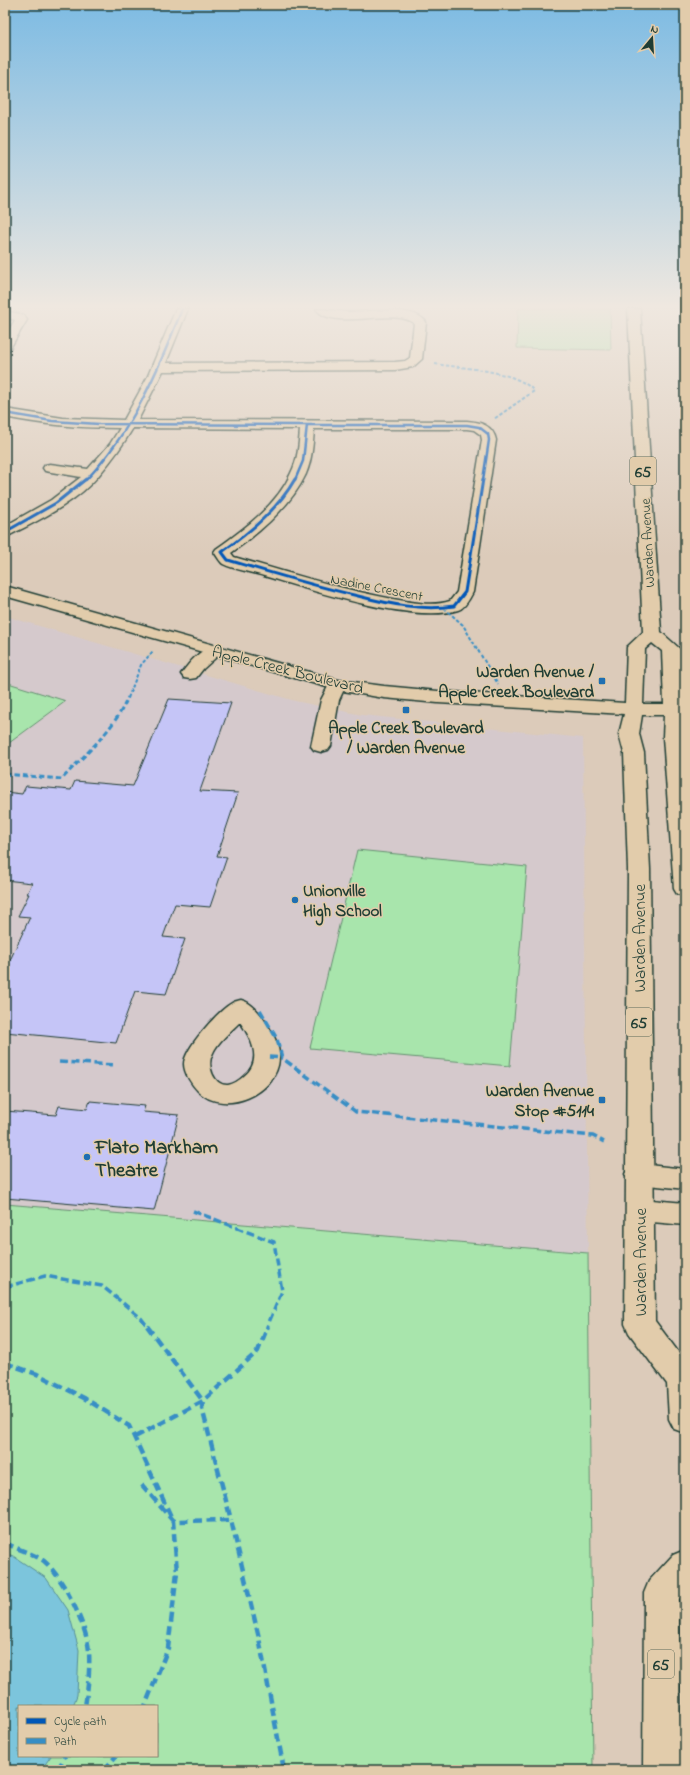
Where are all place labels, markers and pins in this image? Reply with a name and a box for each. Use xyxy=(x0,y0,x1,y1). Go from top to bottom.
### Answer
place label: Warden Avenue / Apple Creek Boulevard xyxy=(438,660,595,705)
marker: Warden Avenue / Apple Creek Boulevard xyxy=(597,676,607,686)
marker: Apple Creek Boulevard / Warden Avenue xyxy=(401,705,411,715)
place label: Apple Creek Boulevard / Warden Avenue xyxy=(328,716,484,761)
place label: Unionville High School xyxy=(303,879,382,926)
marker: Unionville High School xyxy=(290,895,300,905)
place label: Warden Avenue Stop #5114 xyxy=(486,1079,595,1124)
marker: Warden Avenue Stop #5114 xyxy=(597,1095,607,1105)
place label: Flato Markham Theatre xyxy=(94,1134,218,1186)
marker: Flato Markham Theatre xyxy=(82,1152,92,1162)

